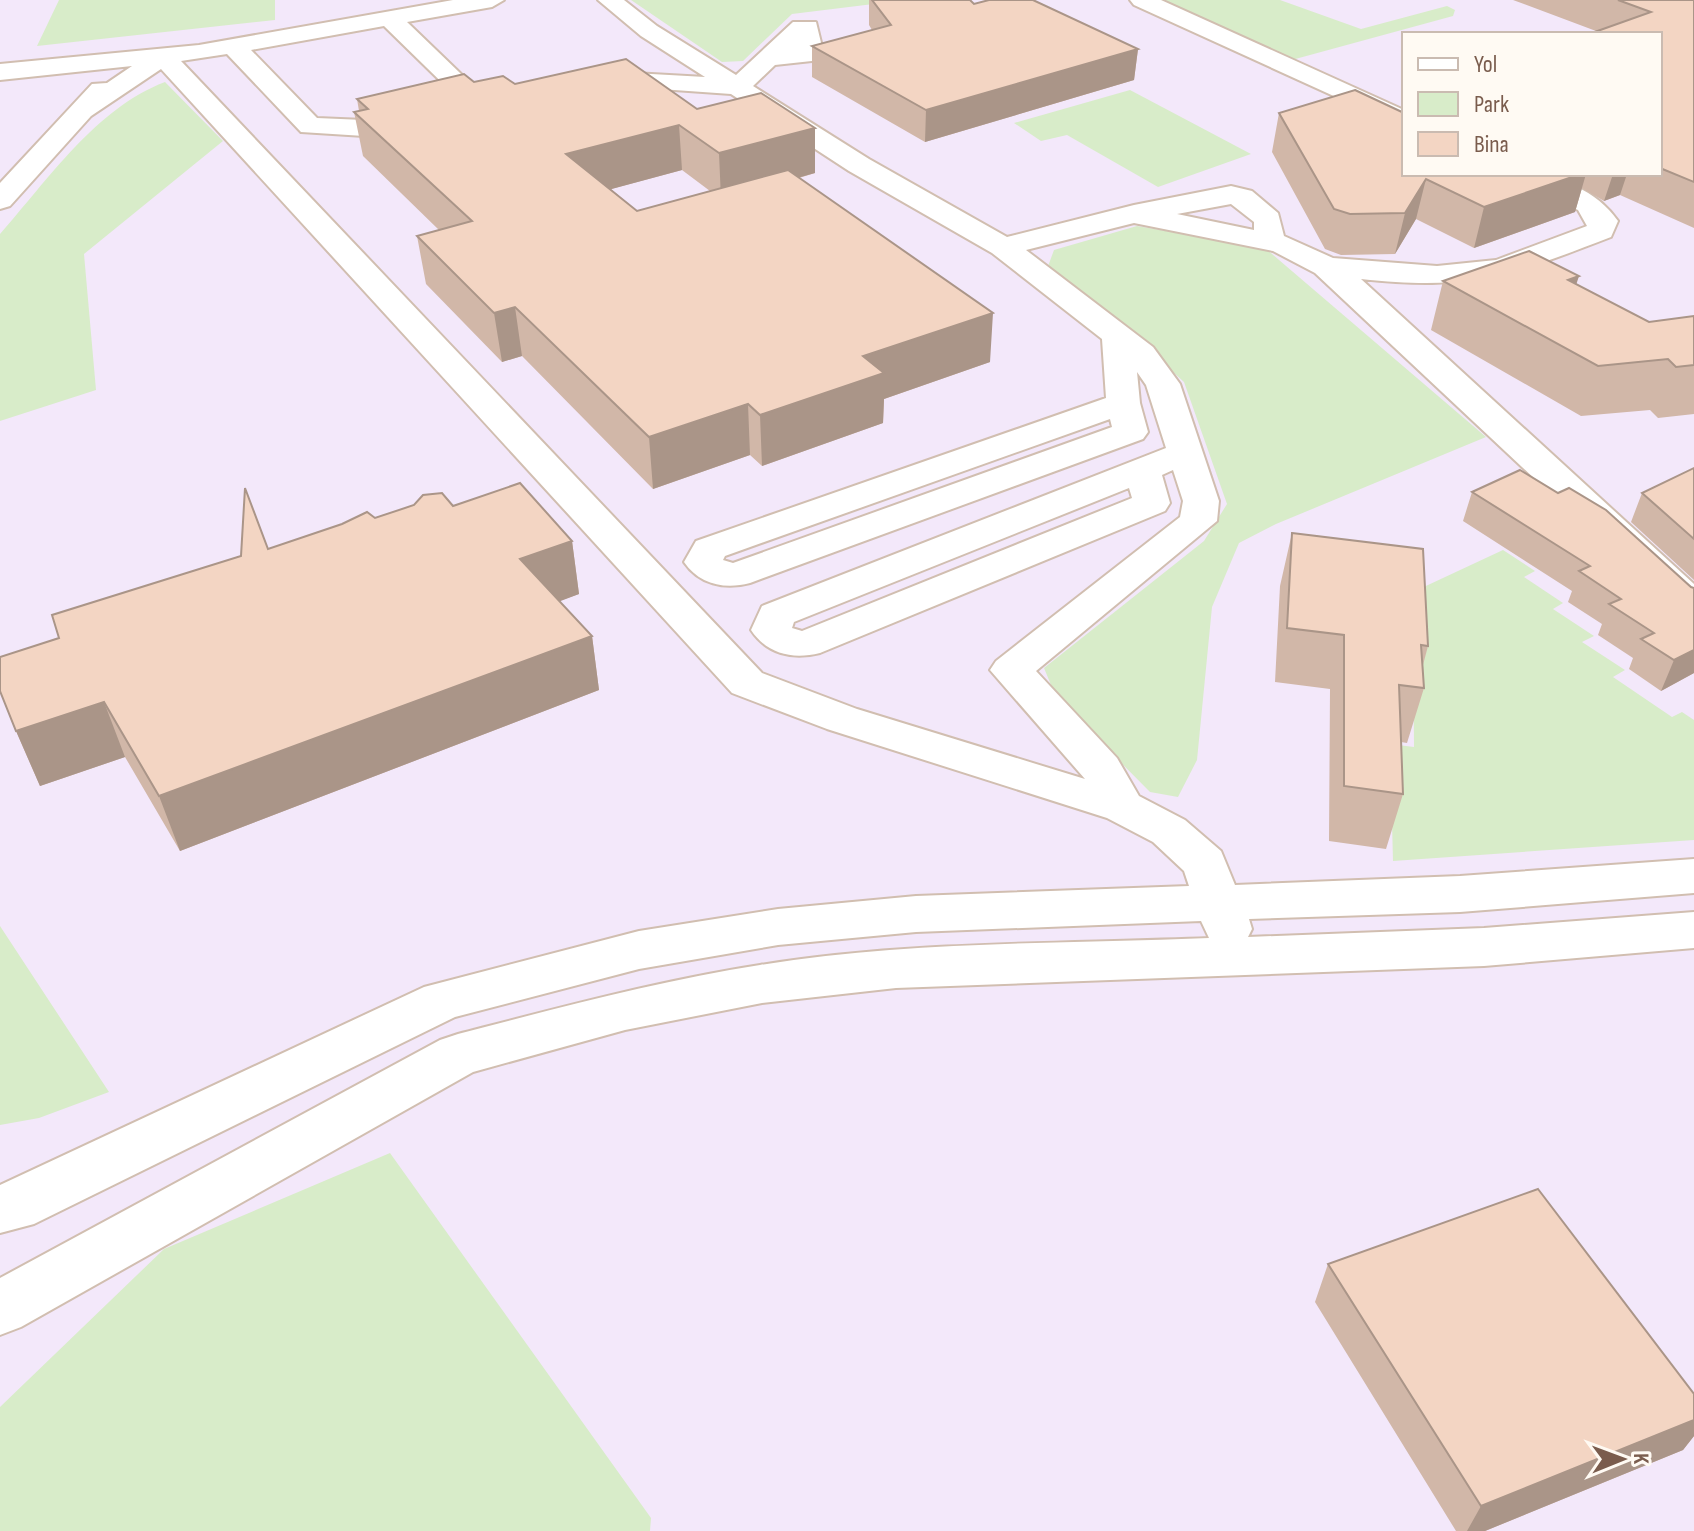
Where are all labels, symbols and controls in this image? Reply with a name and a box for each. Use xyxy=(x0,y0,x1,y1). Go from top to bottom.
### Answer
legend xyxy=(1402,32,1662,176)
text: Yol xyxy=(1474,50,1497,79)
text: Park xyxy=(1474,90,1509,119)
text: Bina xyxy=(1474,130,1509,159)
north arrow xyxy=(1582,1419,1662,1499)
text: K xyxy=(1627,1453,1654,1464)

